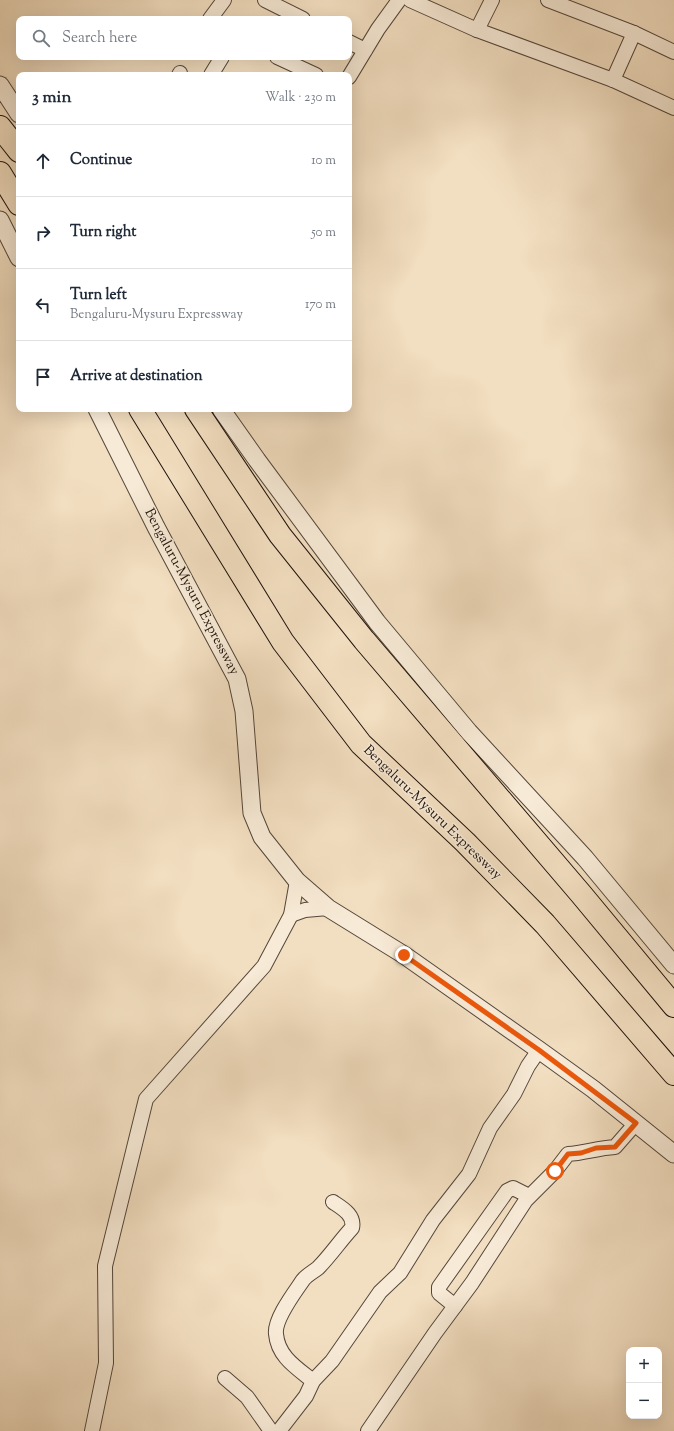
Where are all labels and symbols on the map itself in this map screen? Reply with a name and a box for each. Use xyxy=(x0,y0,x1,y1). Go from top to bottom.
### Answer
street label: Bengaluru-Mysuru Expressway xyxy=(138,505,244,679)
street label: Bengaluru-Mysuru Expressway xyxy=(358,741,506,885)
route end xyxy=(395,946,413,964)
route start xyxy=(546,1162,564,1180)

